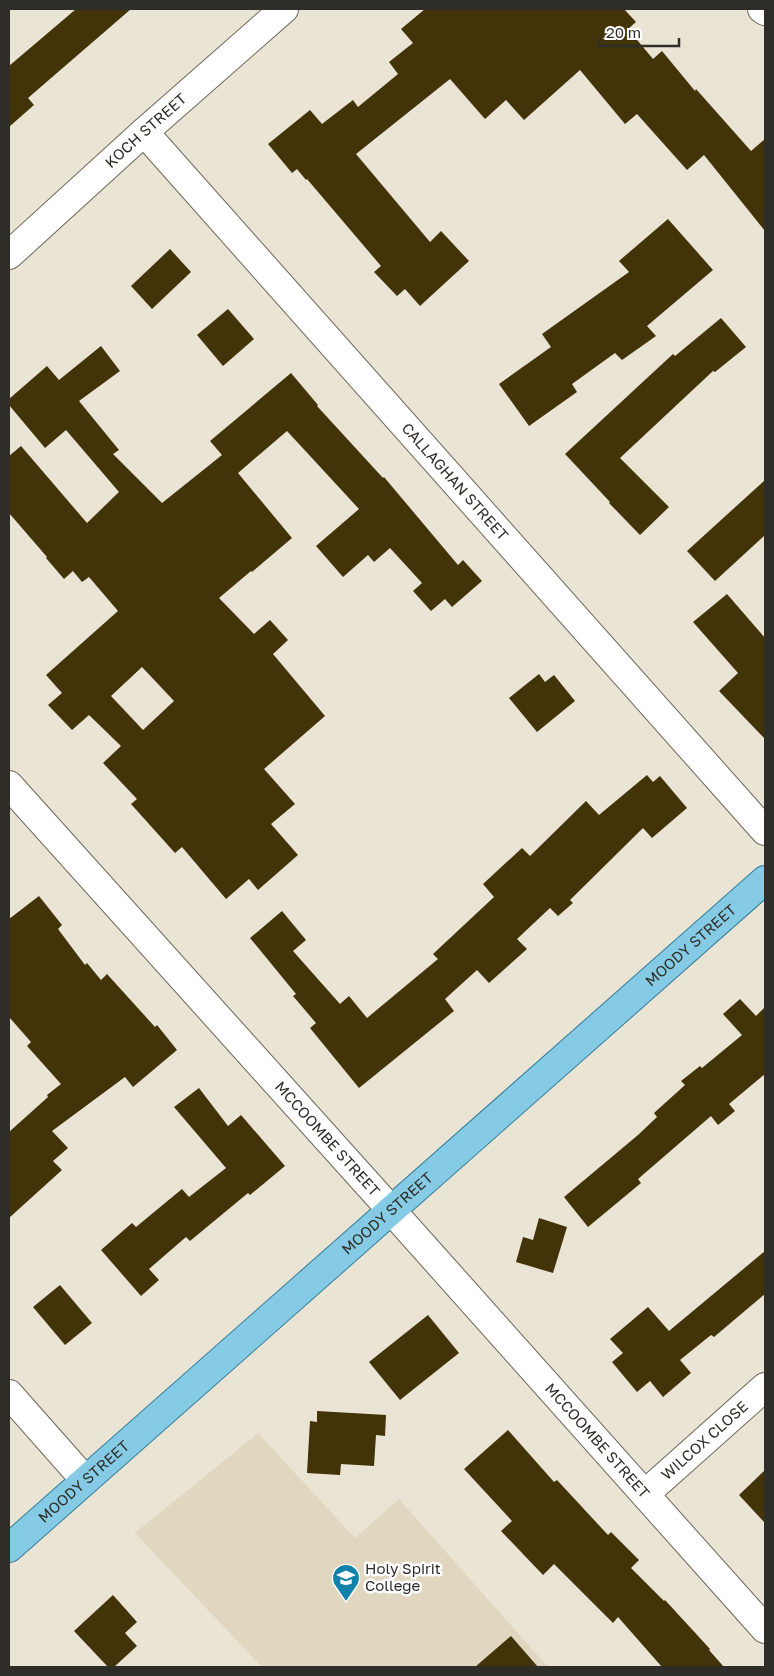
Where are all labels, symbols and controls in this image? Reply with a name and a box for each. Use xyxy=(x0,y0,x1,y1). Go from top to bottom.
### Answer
scale bar xyxy=(599,15,679,47)
text: 20 m xyxy=(606,23,641,41)
street label: KOCH STREET xyxy=(101,89,190,171)
street label: CALLAGHAN STREET xyxy=(399,419,513,544)
street label: MOODY STREET xyxy=(641,900,739,990)
street label: MCCOOMBE STREET xyxy=(272,1077,384,1199)
street label: MOODY STREET xyxy=(338,1168,436,1258)
street label: MCCOOMBE STREET xyxy=(542,1379,654,1502)
street label: WILCOX CLOSE xyxy=(657,1397,751,1483)
street label: MOODY STREET xyxy=(34,1436,132,1526)
place label: Holy Spirit College xyxy=(365,1559,441,1594)
school or university icon: Holy Spirit College xyxy=(331,1563,361,1602)

